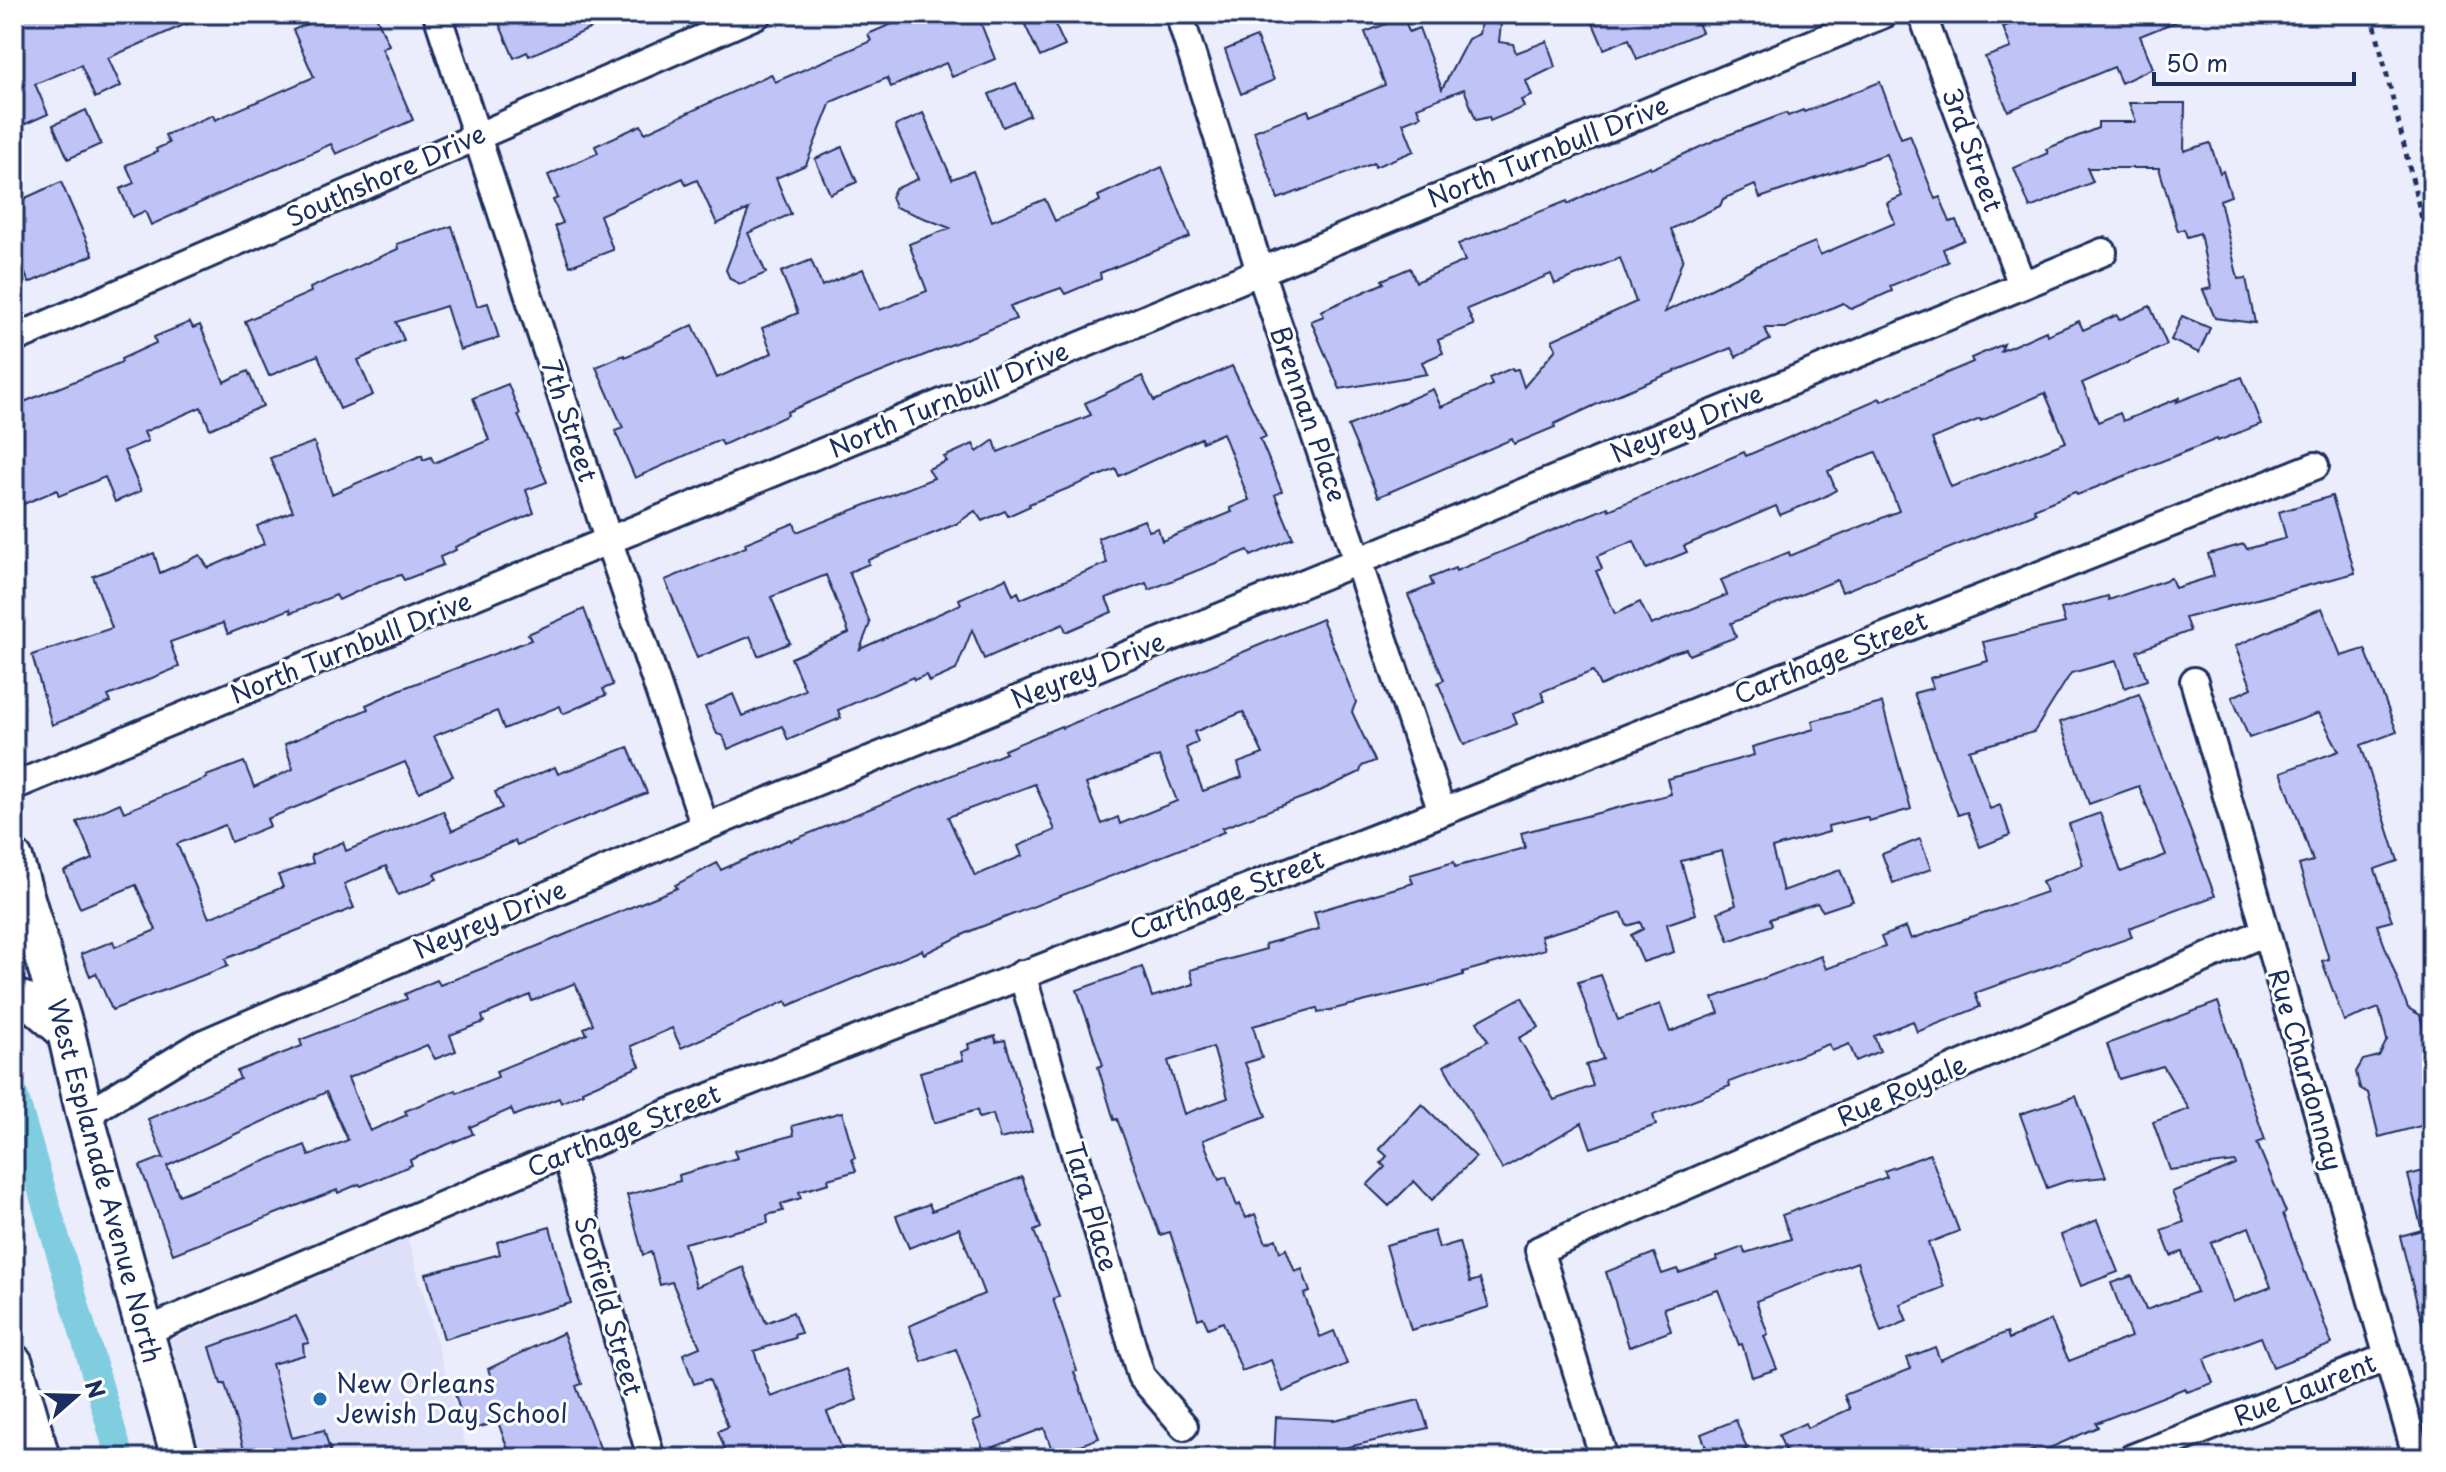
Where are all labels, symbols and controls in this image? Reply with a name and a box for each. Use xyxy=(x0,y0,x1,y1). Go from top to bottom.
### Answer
scale bar xyxy=(2154,36,2354,86)
text: 50 m xyxy=(2166,44,2228,80)
street label: 3rd Street xyxy=(1933,82,2014,217)
street label: North Turnbull Drive xyxy=(1421,84,1674,217)
street label: Southshore Drive xyxy=(279,113,491,236)
street label: Brennan Place xyxy=(1261,321,1358,506)
street label: North Turnbull Drive xyxy=(823,330,1074,467)
street label: 7th Street xyxy=(532,355,608,487)
street label: Neyrey Drive xyxy=(1604,373,1769,472)
street label: North Turnbull Drive xyxy=(224,580,477,713)
street label: Carthage Street xyxy=(1728,600,1933,713)
street label: Neyrey Drive xyxy=(1005,621,1170,718)
street label: Carthage Street xyxy=(1124,839,1329,949)
street label: Neyrey Drive xyxy=(407,869,572,968)
street label: Rue Chardonnay xyxy=(2259,964,2354,1175)
street label: West Esplanade Avenue North xyxy=(38,994,173,1367)
street label: Rue Royale xyxy=(1830,1044,1972,1136)
street label: Carthage Street xyxy=(521,1073,726,1186)
street label: Tara Place xyxy=(1055,1137,1130,1276)
street label: Scofield Street xyxy=(565,1211,654,1400)
street label: Rue Laurent xyxy=(2227,1342,2382,1435)
north arrow xyxy=(36,1356,116,1436)
place label: New Orleans Jewish Day School xyxy=(336,1363,568,1432)
text: N xyxy=(78,1375,115,1402)
marker: New Orleans Jewish Day School xyxy=(311,1390,329,1408)

